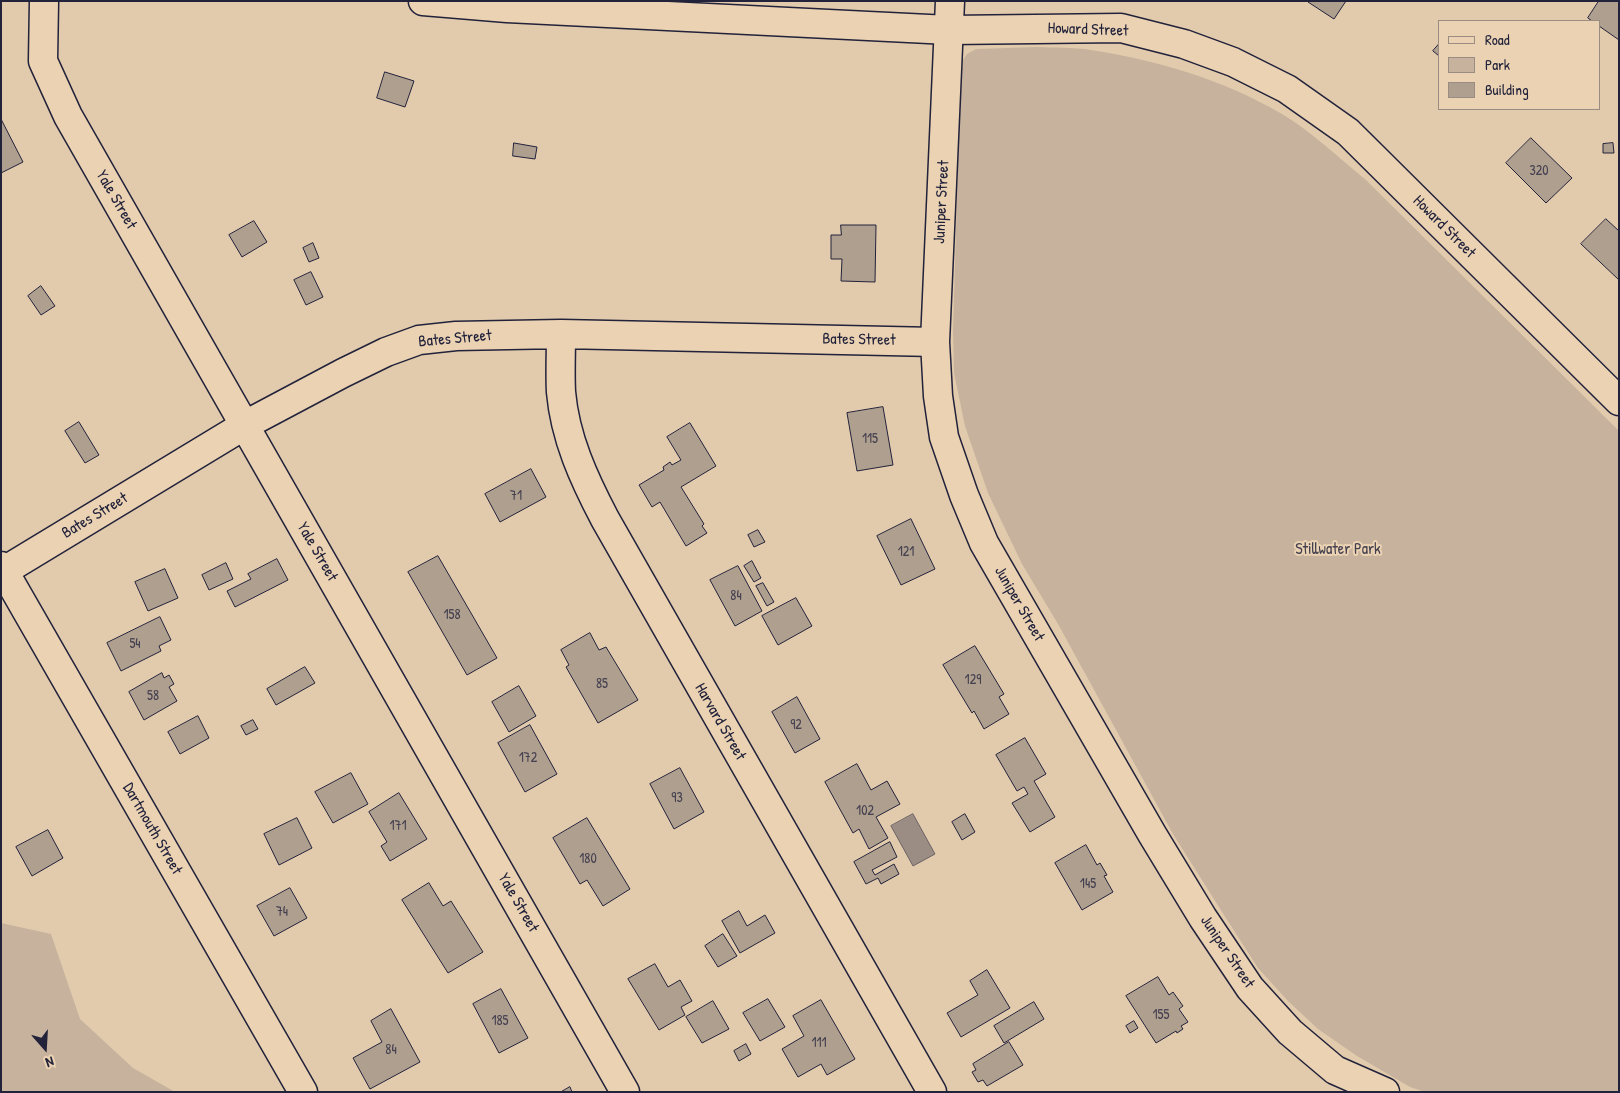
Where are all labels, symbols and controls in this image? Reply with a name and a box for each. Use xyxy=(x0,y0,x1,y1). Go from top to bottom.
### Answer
street label: Howard Street xyxy=(1047,19,1129,41)
legend xyxy=(1438,20,1600,110)
text: Road xyxy=(1485,29,1510,50)
text: Park xyxy=(1485,54,1510,75)
text: Building xyxy=(1485,79,1529,100)
street label: Juniper Street xyxy=(930,160,954,244)
house number: 320 xyxy=(1529,163,1549,179)
street label: Yale Street xyxy=(91,167,141,233)
street label: Howard Street xyxy=(1409,192,1479,262)
street label: Bates Street xyxy=(418,326,492,352)
street label: Bates Street xyxy=(822,330,896,350)
house number: 115 xyxy=(862,431,878,447)
house number: 71 xyxy=(510,488,522,504)
street label: Bates Street xyxy=(59,489,131,543)
street label: Yale Street xyxy=(292,519,342,585)
park label: Stillwater Park xyxy=(1295,540,1381,560)
house number: 121 xyxy=(898,544,914,560)
street label: Juniper Street xyxy=(990,563,1048,645)
house number: 84 xyxy=(730,588,742,604)
house number: 158 xyxy=(443,607,461,623)
house number: 54 xyxy=(129,636,141,652)
house number: 129 xyxy=(965,672,981,688)
house number: 85 xyxy=(596,676,608,692)
street label: Harvard Street xyxy=(690,680,750,764)
house number: 58 xyxy=(147,688,159,704)
house number: 92 xyxy=(790,717,802,733)
house number: 172 xyxy=(519,750,537,766)
street label: Dartmouth Street xyxy=(118,780,186,878)
house number: 93 xyxy=(671,790,683,806)
house number: 102 xyxy=(856,803,874,819)
house number: 171 xyxy=(389,818,407,834)
house number: 180 xyxy=(579,851,597,867)
street label: Yale Street xyxy=(493,870,543,936)
house number: 145 xyxy=(1080,876,1096,892)
house number: 74 xyxy=(276,904,288,920)
street label: Juniper Street xyxy=(1196,912,1258,992)
house number: 155 xyxy=(1153,1007,1169,1023)
house number: 185 xyxy=(491,1013,509,1029)
north arrow xyxy=(20,1023,70,1073)
house number: 111 xyxy=(811,1035,827,1051)
house number: 84 xyxy=(385,1042,397,1058)
text: N xyxy=(43,1052,57,1073)

